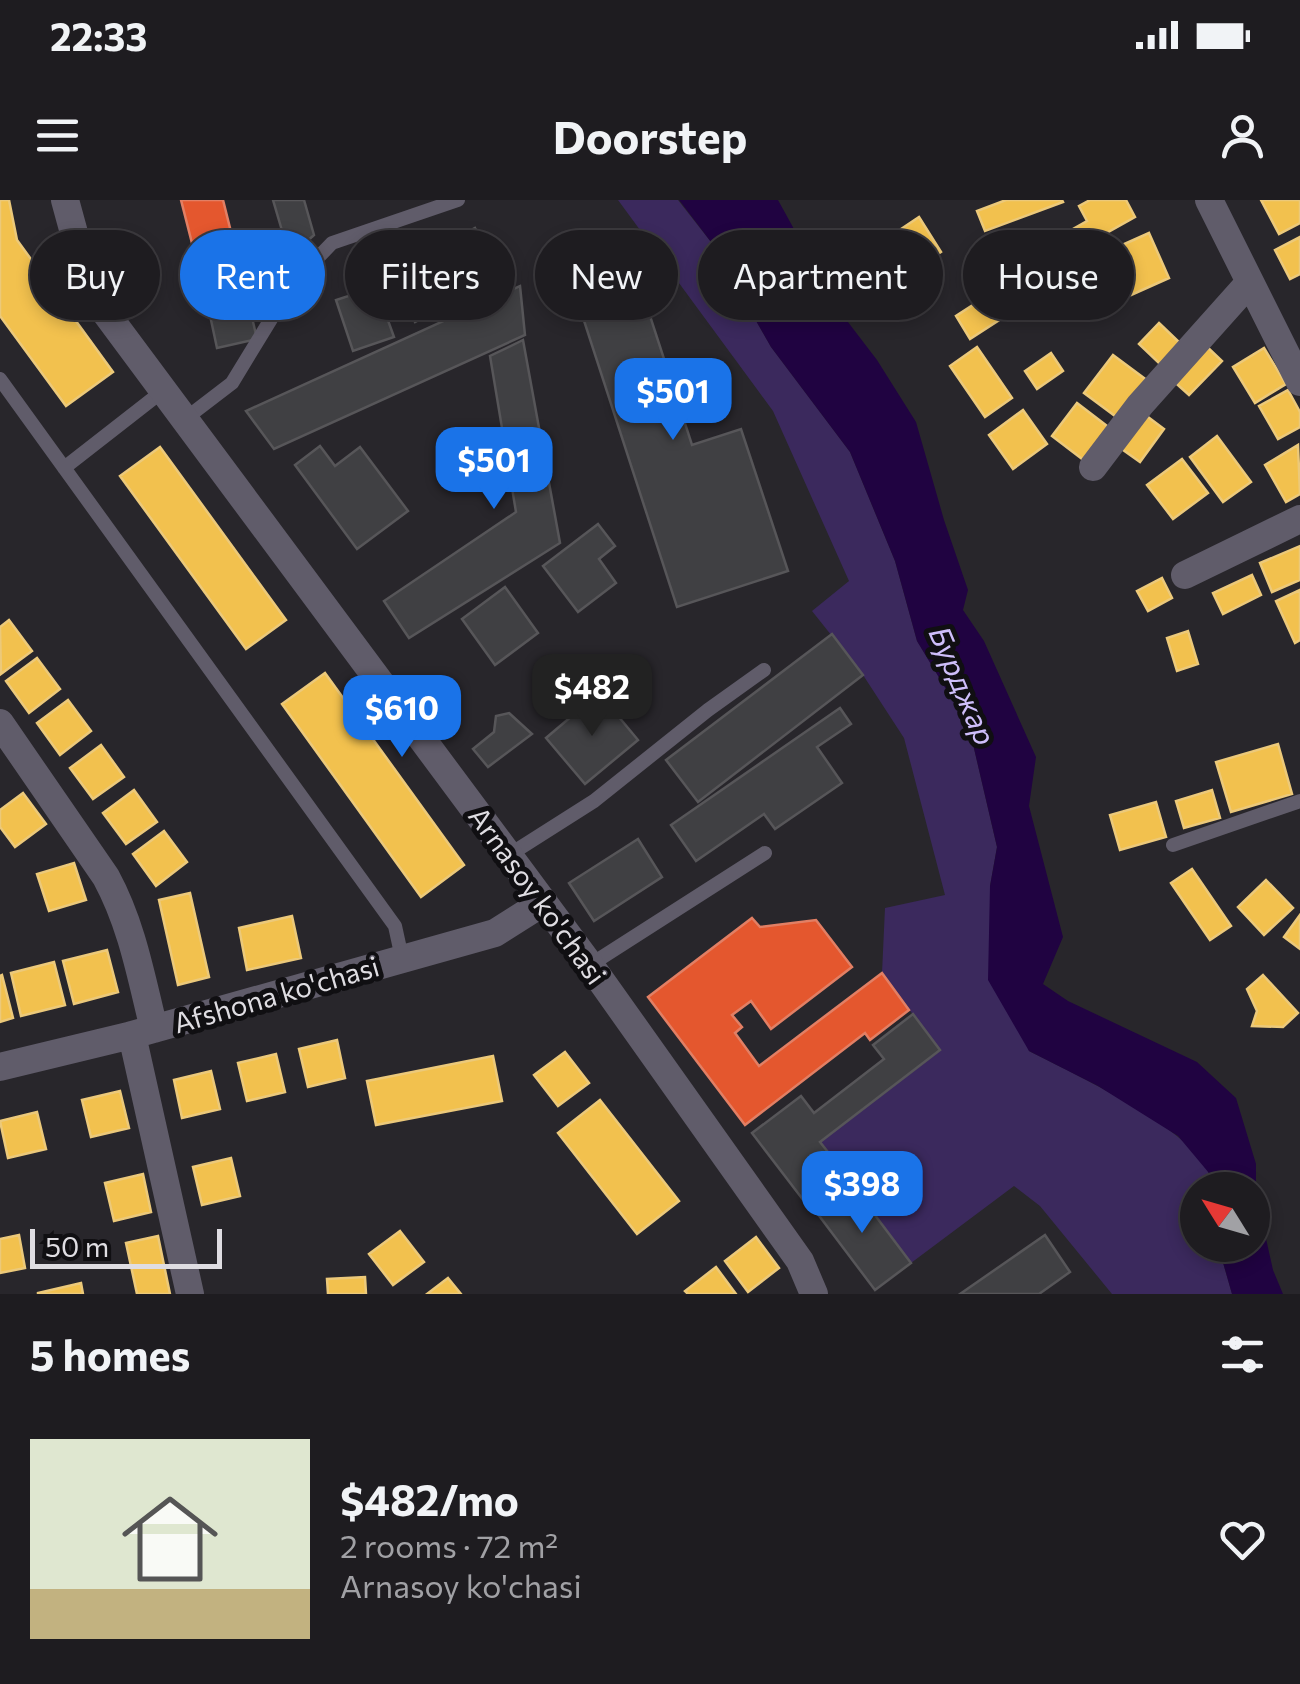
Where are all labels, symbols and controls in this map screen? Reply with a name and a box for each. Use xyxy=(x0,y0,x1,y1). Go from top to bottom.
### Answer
text: 22:33 xyxy=(50,12,147,59)
icon: menu xyxy=(30,108,85,163)
text: Doorstep xyxy=(553,108,747,163)
icon: person xyxy=(1215,108,1270,163)
chip: Buy xyxy=(30,230,160,320)
chip: Rent xyxy=(180,230,325,320)
chip: Filters xyxy=(345,230,515,320)
chip: New xyxy=(535,230,678,320)
chip: Apartment xyxy=(698,230,943,320)
chip: House xyxy=(963,230,1134,320)
pin: $501 xyxy=(614,358,732,443)
text: $501 xyxy=(637,370,709,410)
pin: $501 xyxy=(435,427,553,512)
text: $501 xyxy=(458,439,530,479)
water label: Бурджар xyxy=(922,620,1006,750)
pin: $482 xyxy=(533,654,651,739)
text: $482 xyxy=(554,666,630,706)
pin: $610 xyxy=(343,675,461,760)
text: $610 xyxy=(365,687,439,727)
street label: Arnasoy ko'chasi xyxy=(462,799,614,991)
street label: Afshona ko'chasi xyxy=(169,948,383,1040)
pin: $398 xyxy=(803,1151,921,1236)
text: $398 xyxy=(824,1163,900,1203)
north arrow xyxy=(1180,1172,1270,1262)
map controls xyxy=(1180,1172,1270,1262)
scale bar xyxy=(30,1224,222,1268)
text: 50 m xyxy=(45,1229,109,1263)
icon: filters xyxy=(1215,1327,1270,1382)
text: 5 homes xyxy=(30,1328,190,1380)
text: $482/mo xyxy=(340,1473,519,1525)
icon: home xyxy=(110,1479,230,1599)
icon: heart xyxy=(1215,1512,1270,1567)
text: 2 rooms · 72 m² xyxy=(340,1525,558,1565)
text: Arnasoy ko'chasi xyxy=(340,1565,582,1605)

